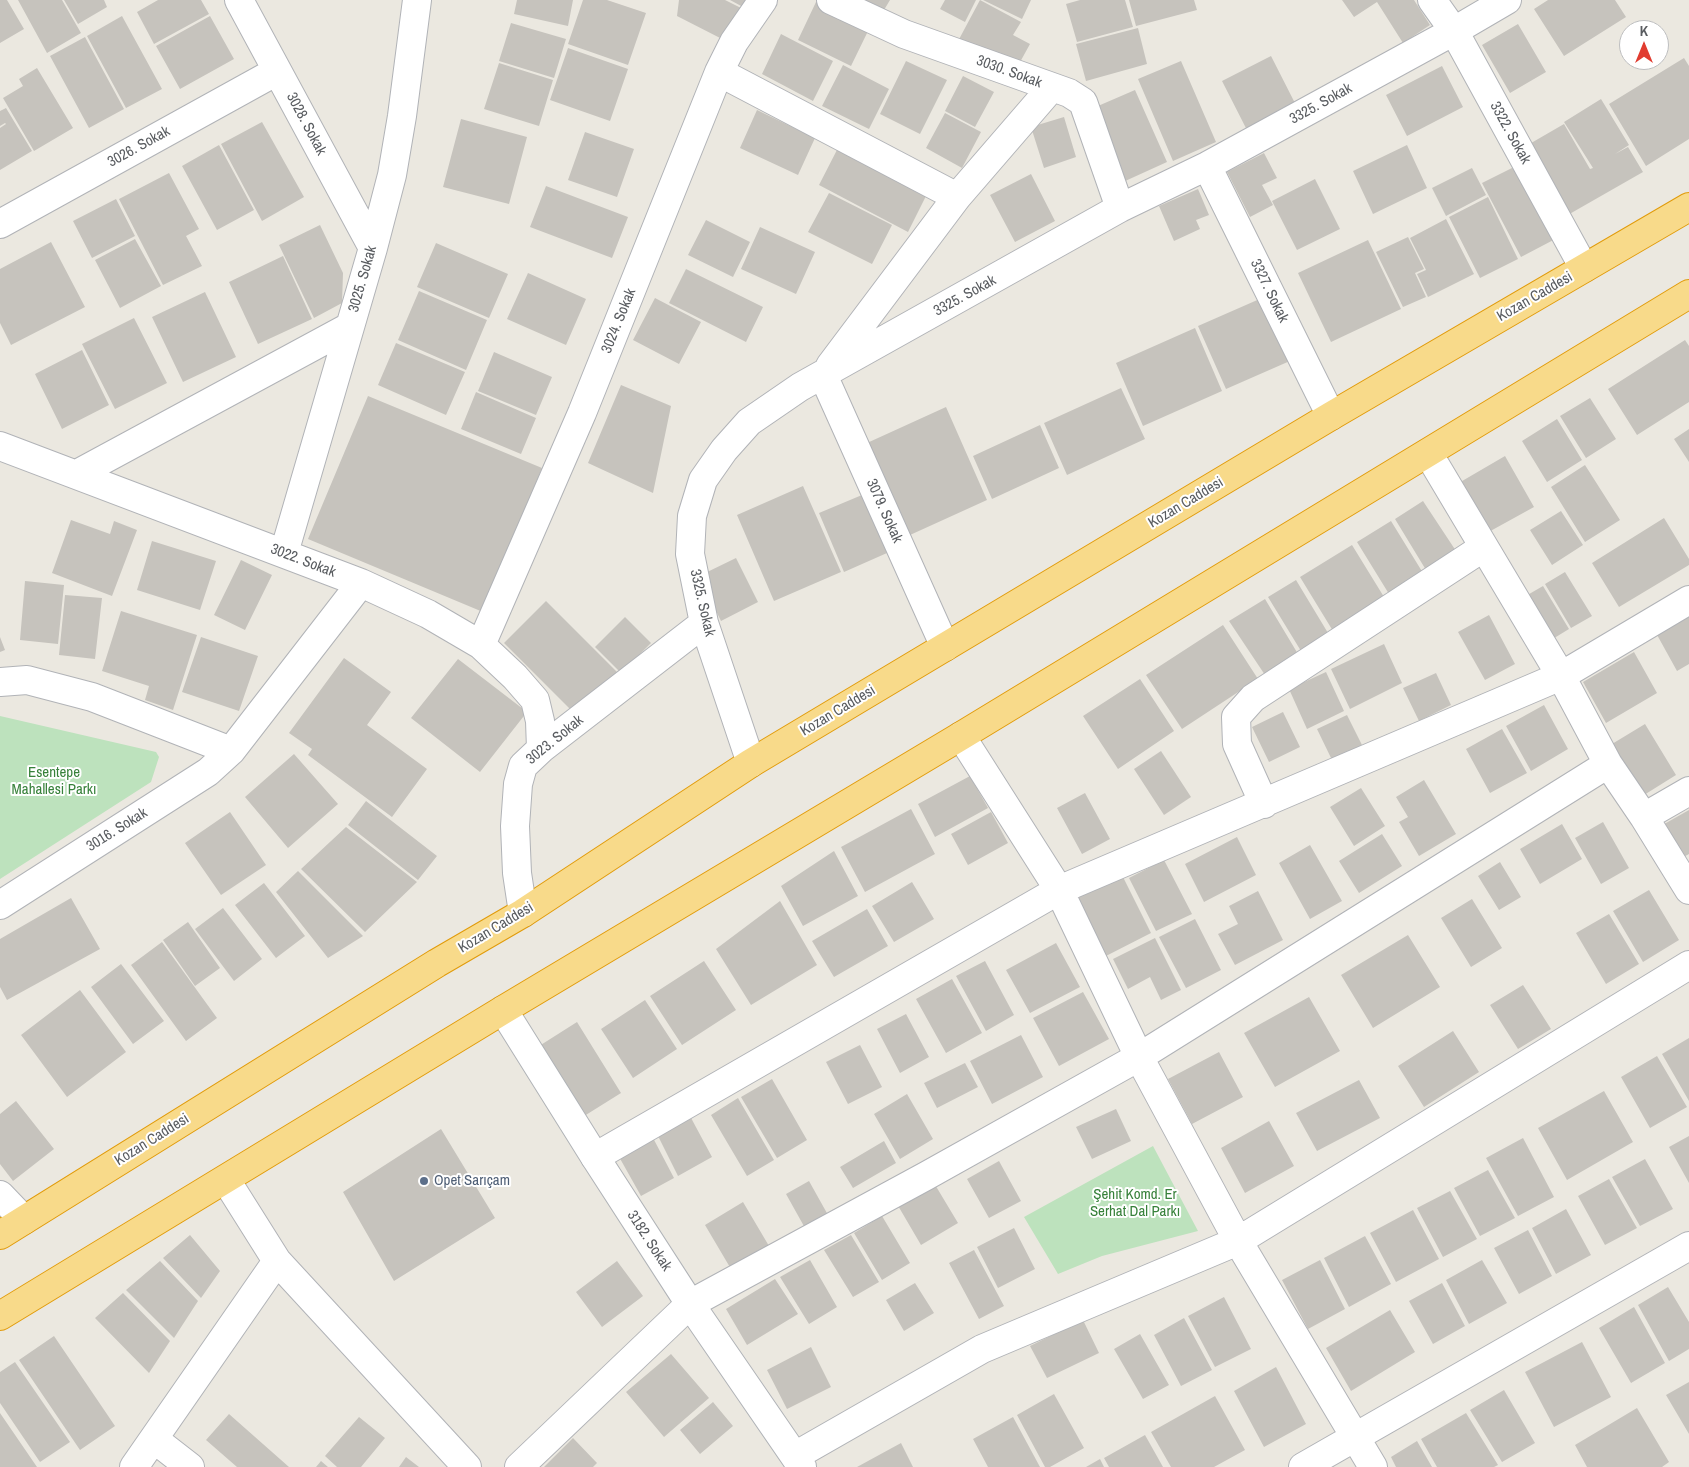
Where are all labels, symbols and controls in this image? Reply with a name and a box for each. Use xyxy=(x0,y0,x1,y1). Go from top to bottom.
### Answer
north arrow xyxy=(1619,20,1669,70)
text: K xyxy=(1640,22,1648,40)
street label: 3030. Sokak xyxy=(974,52,1044,92)
street label: 3325. Sokak xyxy=(1287,80,1355,128)
street label: 3028. Sokak xyxy=(282,90,330,158)
street label: 3322. Sokak xyxy=(1486,99,1534,167)
street label: 3026. Sokak xyxy=(105,123,173,171)
street label: 3025. Sokak xyxy=(345,244,381,314)
street label: 3327. Sokak xyxy=(1246,256,1292,326)
street label: Kozan Caddesi xyxy=(1494,268,1576,326)
street label: 3325. Sokak xyxy=(931,272,999,320)
street label: 3024. Sokak xyxy=(598,286,640,356)
street label: Kozan Caddesi xyxy=(1145,474,1227,532)
street label: 3079. Sokak xyxy=(862,476,906,546)
street label: 3022. Sokak xyxy=(268,540,338,582)
street label: 3325. Sokak xyxy=(686,568,718,638)
street label: Kozan Caddesi xyxy=(797,682,879,740)
street label: 3023. Sokak xyxy=(523,711,587,769)
park label: Esentepe Mahallesi Parkı xyxy=(12,764,96,799)
street label: 3016. Sokak xyxy=(83,804,151,856)
street label: Kozan Caddesi xyxy=(455,899,537,957)
street label: Kozan Caddesi xyxy=(112,1110,192,1170)
place label: Opet Sarıçam xyxy=(434,1172,510,1190)
marker: Opet Sarıçam xyxy=(418,1175,430,1187)
park label: Şehit Komd. Er Serhat Dal Parkı xyxy=(1090,1186,1180,1221)
street label: 3182. Sokak xyxy=(623,1207,675,1275)

